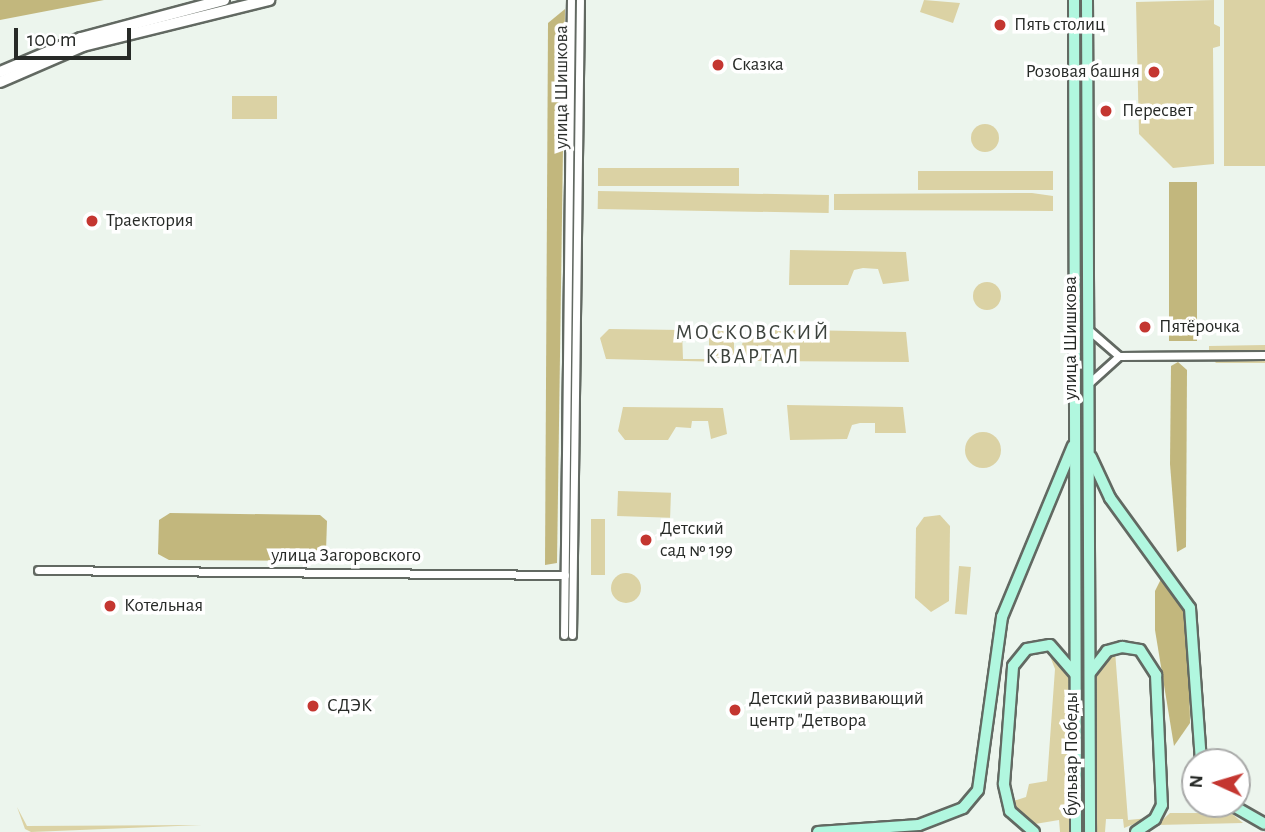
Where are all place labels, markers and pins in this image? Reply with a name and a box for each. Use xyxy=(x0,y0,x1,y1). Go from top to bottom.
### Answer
place label: Пять столиц xyxy=(1014,14,1105,36)
marker: Пять столиц xyxy=(992,17,1008,33)
place label: Сказка xyxy=(732,54,784,76)
marker: Сказка xyxy=(710,57,726,73)
place label: Розовая башня xyxy=(1025,61,1140,83)
marker: Розовая башня xyxy=(1146,64,1162,80)
place label: Пересвет xyxy=(1122,100,1193,122)
marker: Пересвет xyxy=(1096,101,1116,121)
place label: Траектория xyxy=(106,210,193,232)
marker: Траектория xyxy=(84,213,100,229)
place label: Пятёрочка xyxy=(1159,316,1240,338)
marker: Пятёрочка xyxy=(1137,319,1153,335)
place label: Детский сад № 199 xyxy=(660,518,733,562)
marker: Детский сад № 199 xyxy=(638,532,654,548)
place label: Котельная xyxy=(124,595,203,617)
marker: Котельная xyxy=(102,598,118,614)
place label: Детский развивающий центр "Детвора xyxy=(749,688,924,732)
place label: СДЭК xyxy=(327,695,372,717)
marker: СДЭК xyxy=(305,698,321,714)
marker: Детский развивающий центр "Детвора xyxy=(727,702,743,718)

